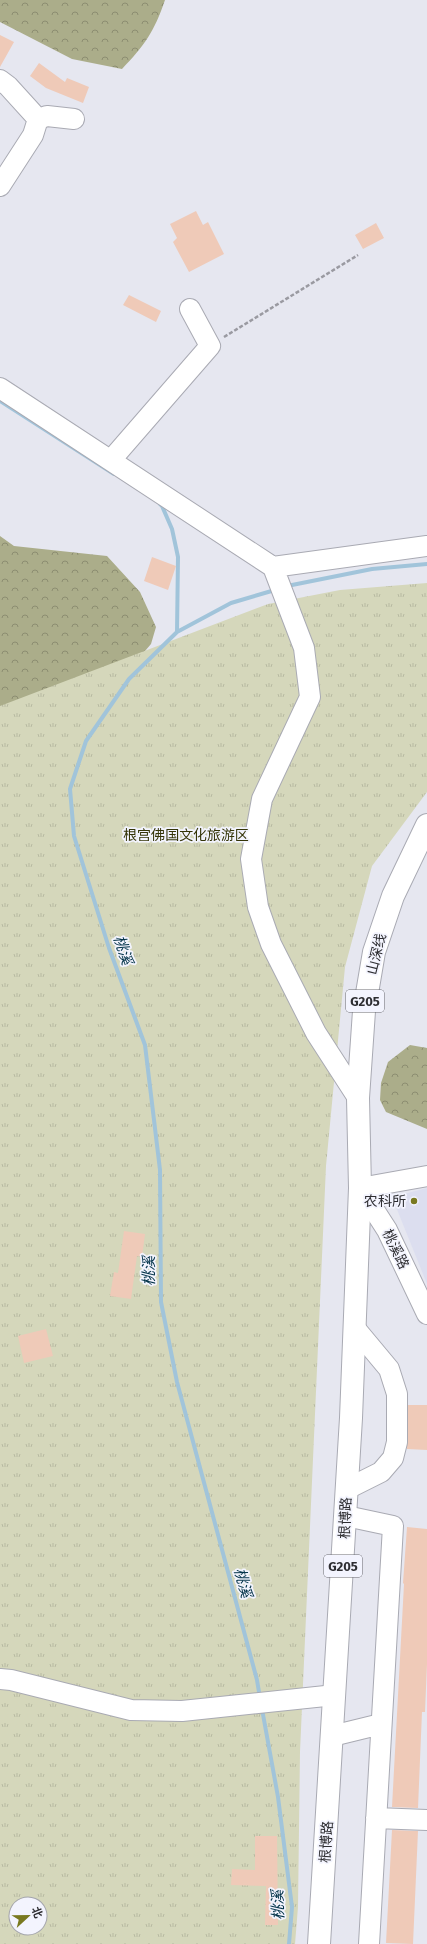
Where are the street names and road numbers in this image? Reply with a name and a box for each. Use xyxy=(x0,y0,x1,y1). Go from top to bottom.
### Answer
street label: 山深线 xyxy=(363,932,390,977)
road number: G205 xyxy=(346,990,384,1012)
street label: 桃溪路 xyxy=(379,1227,412,1272)
street label: 根博路 xyxy=(336,1497,355,1539)
road number: G205 xyxy=(324,1555,362,1577)
street label: 根博路 xyxy=(317,1820,336,1864)

